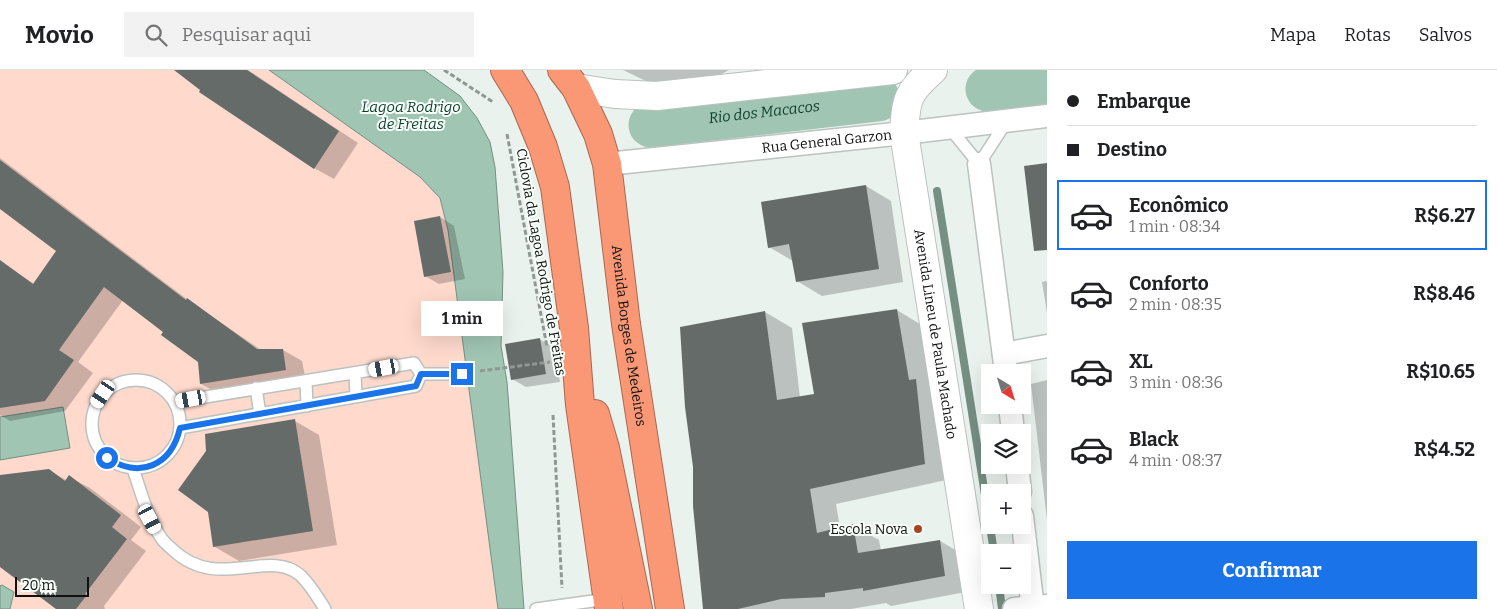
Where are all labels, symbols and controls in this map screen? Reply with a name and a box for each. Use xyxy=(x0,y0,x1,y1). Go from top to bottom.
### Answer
search box xyxy=(124,12,474,57)
text: Movio xyxy=(25,21,94,49)
icon: search xyxy=(142,21,170,49)
text: Pesquisar aqui xyxy=(182,23,311,46)
text: Mapa xyxy=(1270,24,1316,46)
text: Rotas xyxy=(1344,24,1391,46)
text: Salvos xyxy=(1419,24,1472,46)
text: Embarque xyxy=(1097,90,1191,113)
water label: Rio dos Macacos xyxy=(708,97,821,127)
water label: Lagoa Rodrigo de Freitas xyxy=(361,98,461,133)
street label: Rua General Garzon xyxy=(761,126,893,156)
text: Destino xyxy=(1097,138,1167,161)
street label: Ciclovia da Lagoa Rodrigo de Freitas xyxy=(513,147,569,377)
icon: car xyxy=(1069,193,1114,238)
text: Econômico xyxy=(1129,194,1229,217)
text: R$6.27 xyxy=(1414,204,1475,227)
text: 1 min · 08:34 xyxy=(1129,217,1220,236)
street label: Avenida Lineu de Paula Machado xyxy=(911,228,961,440)
street label: Avenida Borges de Medeiros xyxy=(608,244,650,427)
icon: car xyxy=(1069,271,1114,316)
text: Conforto xyxy=(1129,272,1209,295)
text: R$8.46 xyxy=(1413,282,1475,305)
text: 2 min · 08:35 xyxy=(1129,295,1222,314)
callout: 1 min xyxy=(421,302,503,336)
text: 1 min xyxy=(442,309,482,328)
icon: car xyxy=(1069,349,1114,394)
text: XL xyxy=(1129,350,1153,373)
car xyxy=(367,358,400,378)
text: R$10.65 xyxy=(1406,360,1475,383)
route end xyxy=(451,363,473,385)
north arrow xyxy=(981,364,1031,414)
map controls xyxy=(981,364,1031,594)
text: 3 min · 08:36 xyxy=(1129,373,1223,392)
car xyxy=(88,377,117,411)
car xyxy=(174,389,207,409)
button: layers xyxy=(981,424,1031,474)
icon: car xyxy=(1069,427,1114,472)
text: Black xyxy=(1129,428,1179,451)
text: R$4.52 xyxy=(1414,438,1475,461)
route start xyxy=(96,447,118,469)
text: 4 min · 08:37 xyxy=(1129,451,1222,470)
button: + xyxy=(981,484,1031,534)
car xyxy=(136,502,163,536)
place label: Escola Nova xyxy=(830,521,908,538)
marker: Escola Nova xyxy=(912,523,924,535)
button: Confirmar xyxy=(1067,541,1477,599)
button: − xyxy=(981,544,1031,594)
scale bar xyxy=(15,574,89,597)
text: 20 m xyxy=(22,577,55,594)

